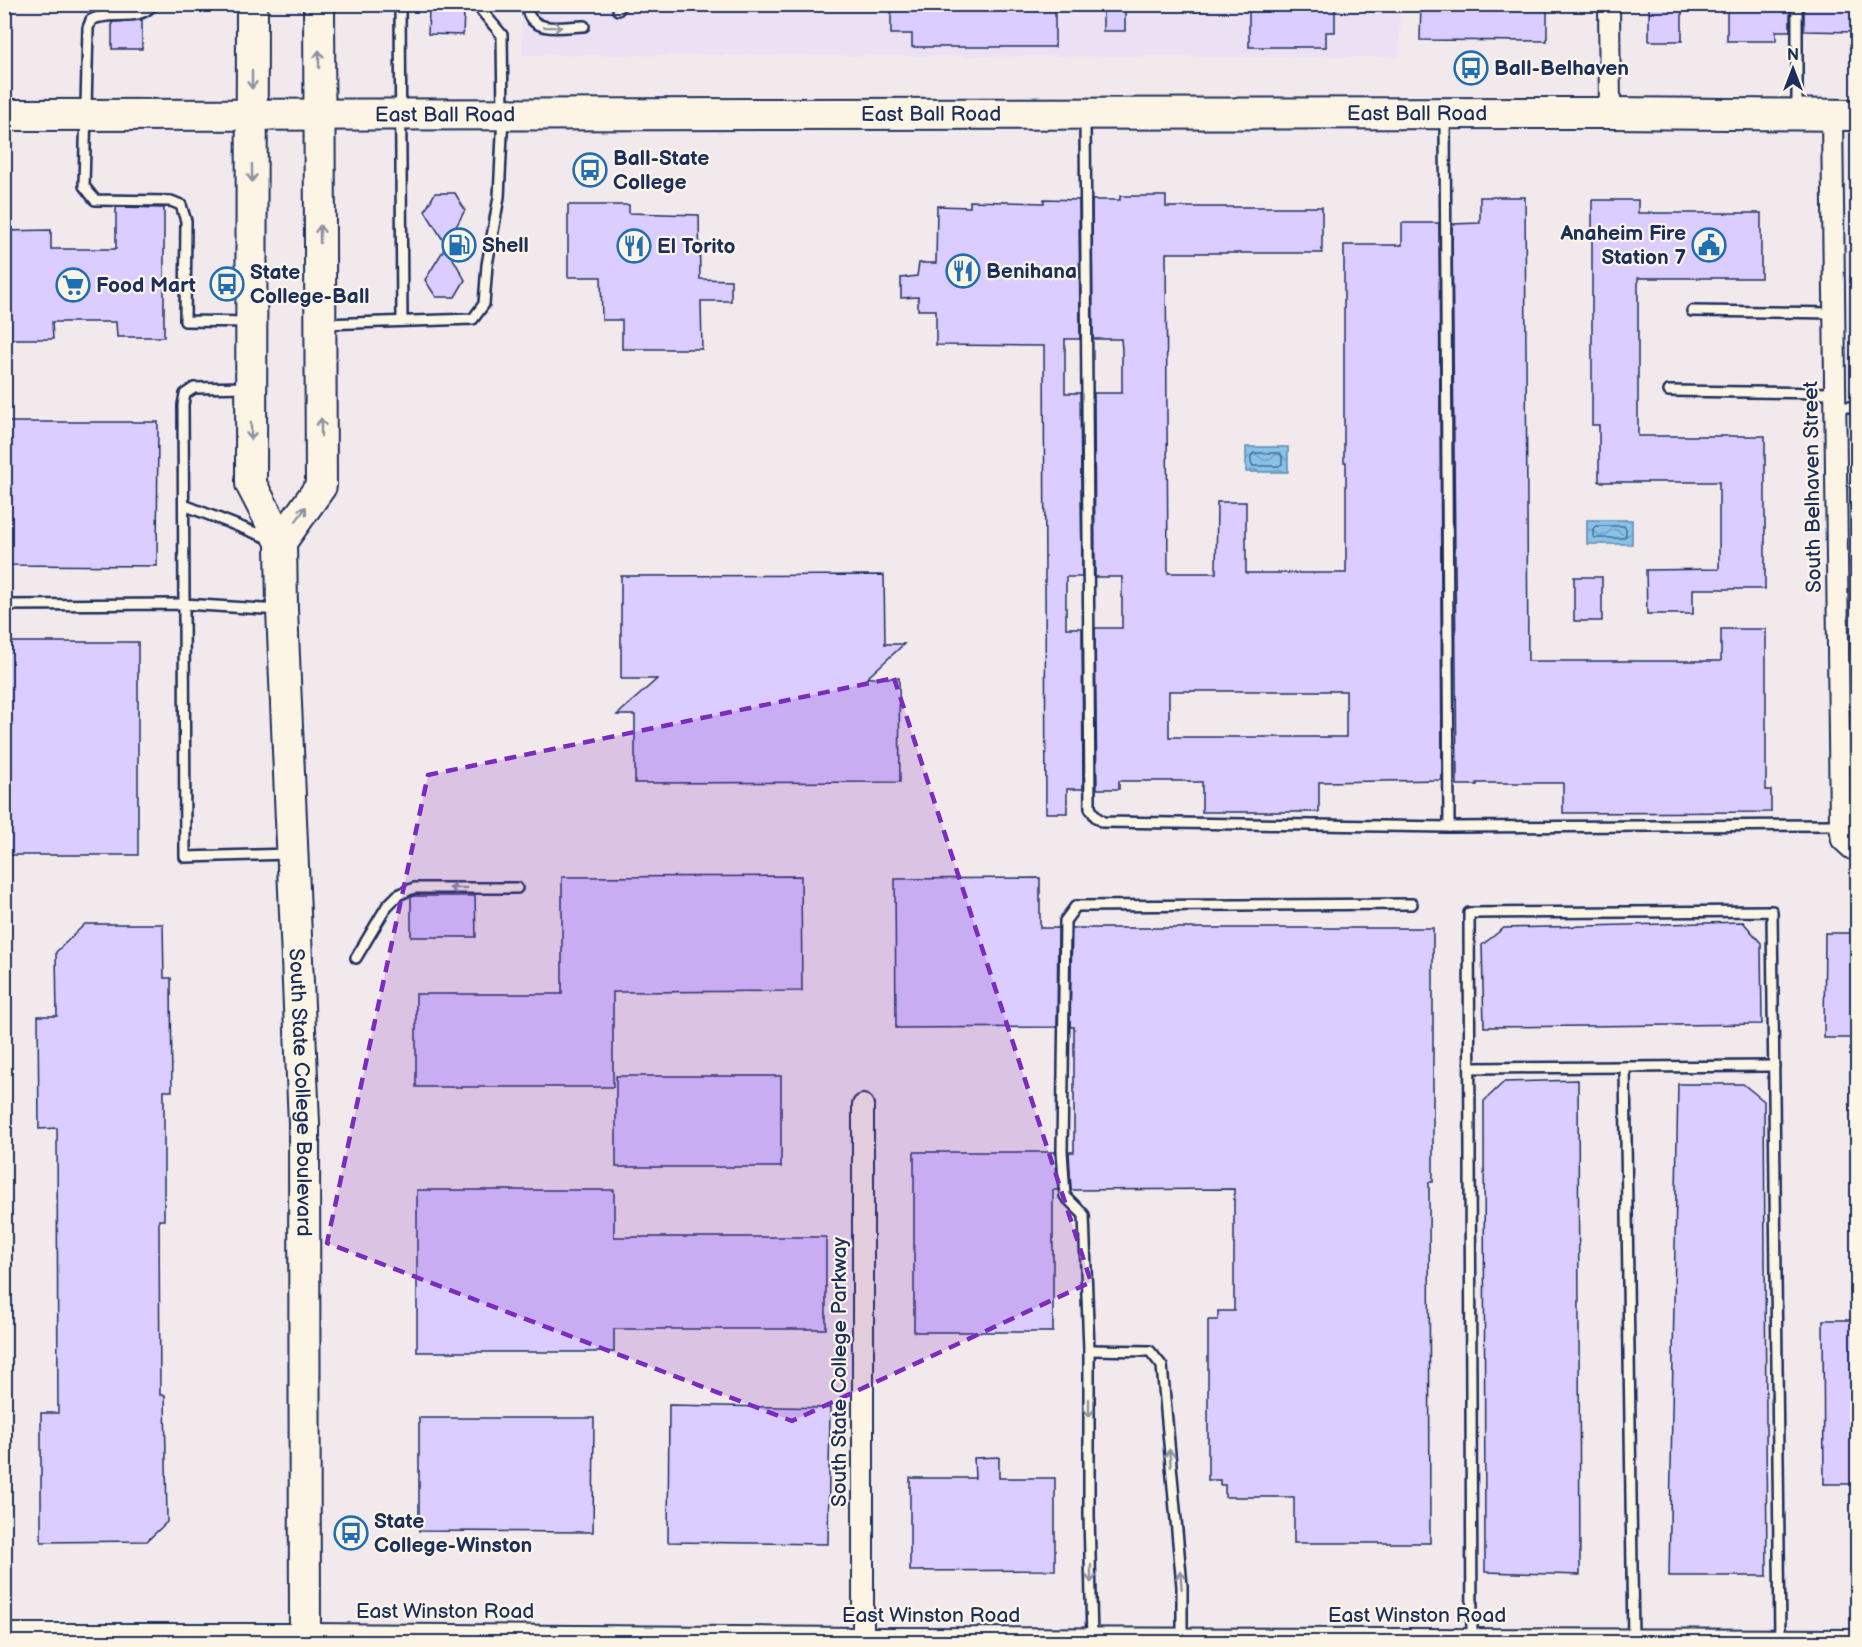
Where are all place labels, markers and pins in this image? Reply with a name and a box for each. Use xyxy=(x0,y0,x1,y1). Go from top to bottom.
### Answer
bus stop icon: Ball-Belhaven xyxy=(1453,50,1489,86)
place label: Ball-Belhaven xyxy=(1494,56,1629,81)
place label: Ball-State College xyxy=(613,146,709,195)
bus stop icon: Ball-State College xyxy=(572,152,608,188)
place label: Anaheim Fire Station 7 xyxy=(1559,221,1686,270)
fuel station icon: Shell xyxy=(441,227,477,263)
public building icon: Anaheim Fire Station 7 xyxy=(1691,227,1727,263)
restaurant icon: El Torito xyxy=(616,228,652,264)
place label: Shell xyxy=(482,233,529,258)
place label: El Torito xyxy=(657,234,735,259)
restaurant icon: Benihana xyxy=(945,253,981,289)
place label: Benihana xyxy=(986,259,1077,284)
place label: State College-Ball xyxy=(250,260,369,309)
bus stop icon: State College-Ball xyxy=(209,266,245,302)
supermarket icon: Food Mart xyxy=(55,267,91,303)
place label: Food Mart xyxy=(96,273,196,298)
place label: State College-Winston xyxy=(374,1509,532,1558)
bus stop icon: State College-Winston xyxy=(333,1515,369,1551)

